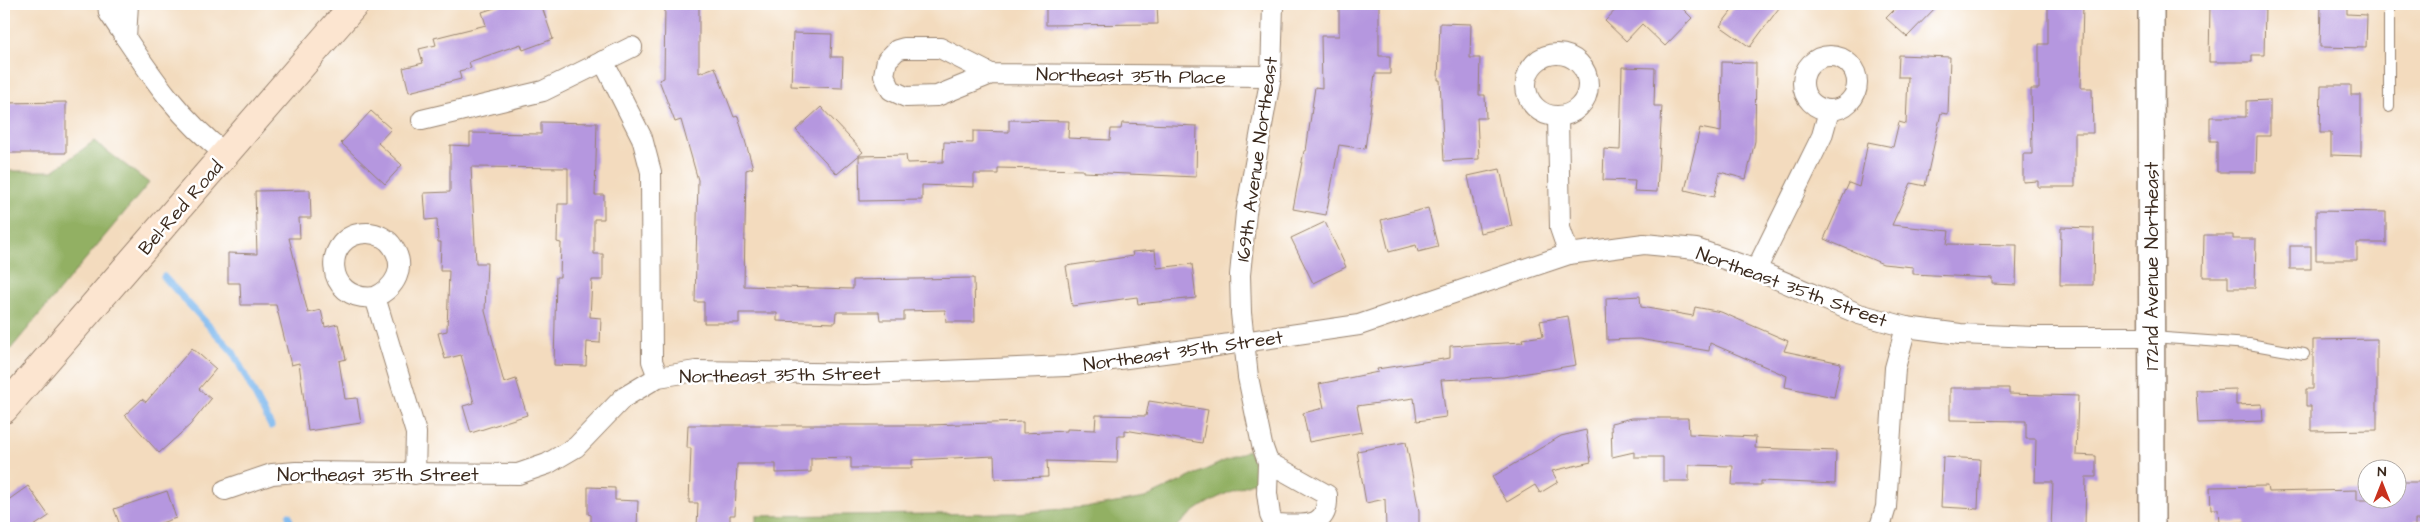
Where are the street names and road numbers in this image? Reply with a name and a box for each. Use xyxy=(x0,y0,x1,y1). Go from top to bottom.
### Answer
street label: 169th Avenue Northeast xyxy=(1230,55,1285,263)
street label: Northeast 35th Place xyxy=(1036,61,1226,92)
street label: Bel-Red Road xyxy=(132,155,230,261)
street label: 172nd Avenue Northeast xyxy=(2139,161,2166,370)
street label: Northeast 35th Street xyxy=(1692,240,1891,335)
street label: Northeast 35th Street xyxy=(1082,324,1285,379)
street label: Northeast 35th Street xyxy=(679,360,881,391)
street label: Northeast 35th Street xyxy=(277,462,479,489)

